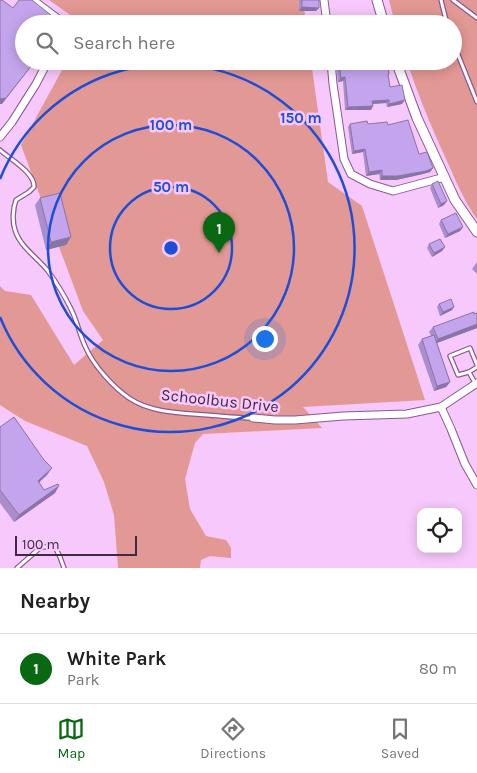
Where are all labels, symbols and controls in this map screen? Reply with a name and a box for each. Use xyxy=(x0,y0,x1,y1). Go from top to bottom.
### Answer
search box xyxy=(15,15,462,70)
icon: search xyxy=(33,29,61,57)
text: Search here xyxy=(73,32,175,54)
text: 150 m xyxy=(280,109,322,127)
text: 100 m xyxy=(150,116,192,134)
text: 50 m xyxy=(153,178,189,196)
pin: 1 xyxy=(203,212,235,253)
centre of rings xyxy=(162,239,180,257)
your location xyxy=(252,326,278,352)
street label: Schoolbus Drive xyxy=(160,385,280,416)
map controls xyxy=(417,508,462,553)
button: locate xyxy=(417,508,462,553)
scale bar xyxy=(15,533,138,556)
text: 100 m xyxy=(22,536,60,553)
text: Nearby xyxy=(20,589,90,613)
text: White Park xyxy=(67,648,166,670)
text: 1 xyxy=(33,659,39,678)
text: 80 m xyxy=(419,659,457,678)
text: Park xyxy=(67,670,99,689)
tab: Map xyxy=(57,715,85,762)
tab: Directions xyxy=(200,715,266,762)
tab: Saved xyxy=(381,715,420,762)

